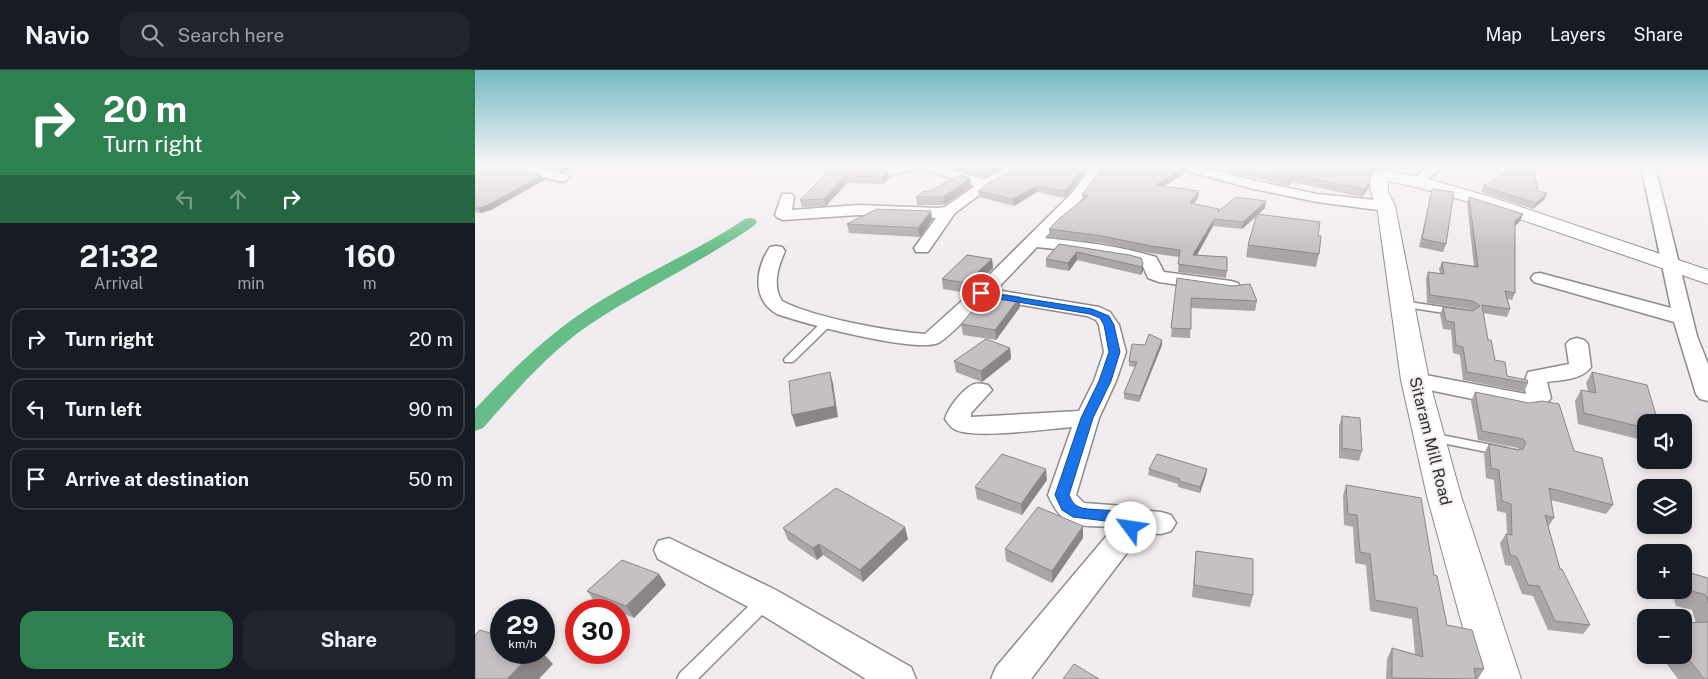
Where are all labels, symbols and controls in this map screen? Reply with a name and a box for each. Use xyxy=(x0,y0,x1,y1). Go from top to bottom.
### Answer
search box xyxy=(120,12,470,57)
text: Navio xyxy=(25,21,90,49)
icon: search xyxy=(138,21,166,49)
text: Search here xyxy=(178,24,284,46)
text: Map xyxy=(1486,24,1522,45)
text: Layers xyxy=(1550,24,1606,45)
text: Share xyxy=(1634,24,1683,45)
text: 20 m xyxy=(103,89,187,130)
icon: right xyxy=(20,90,85,155)
text: Turn right xyxy=(103,131,203,157)
icon: left xyxy=(171,185,199,213)
icon: ahead xyxy=(224,185,252,213)
icon: right xyxy=(277,185,305,213)
text: 21:32 xyxy=(79,238,158,274)
text: 1 xyxy=(245,238,257,274)
text: 160 xyxy=(344,238,396,274)
pin xyxy=(960,272,1002,314)
text: Arrival xyxy=(94,274,143,293)
text: min xyxy=(237,274,265,293)
text: m xyxy=(363,274,377,293)
icon: arrive xyxy=(967,279,995,307)
icon: right xyxy=(22,325,50,353)
text: Turn right xyxy=(65,328,154,350)
text: 20 m xyxy=(409,328,453,350)
street label: Sitaram Mill Road xyxy=(1405,375,1456,507)
icon: left xyxy=(22,395,50,423)
text: Turn left xyxy=(65,398,142,420)
text: 90 m xyxy=(409,398,453,420)
map controls xyxy=(1637,414,1692,664)
button: sound xyxy=(1637,414,1692,469)
icon: arrive xyxy=(22,465,50,493)
text: Arrive at destination xyxy=(65,468,249,490)
text: 50 m xyxy=(408,468,453,490)
button: layers xyxy=(1637,479,1692,534)
position arrow xyxy=(1104,501,1156,553)
button: + xyxy=(1637,544,1692,599)
speed limit sign: 30 xyxy=(565,599,630,664)
button: − xyxy=(1637,609,1692,664)
text: 29 xyxy=(506,610,539,640)
button: Exit xyxy=(20,611,233,669)
button: Share xyxy=(243,611,455,669)
text: km/h xyxy=(508,637,537,651)

